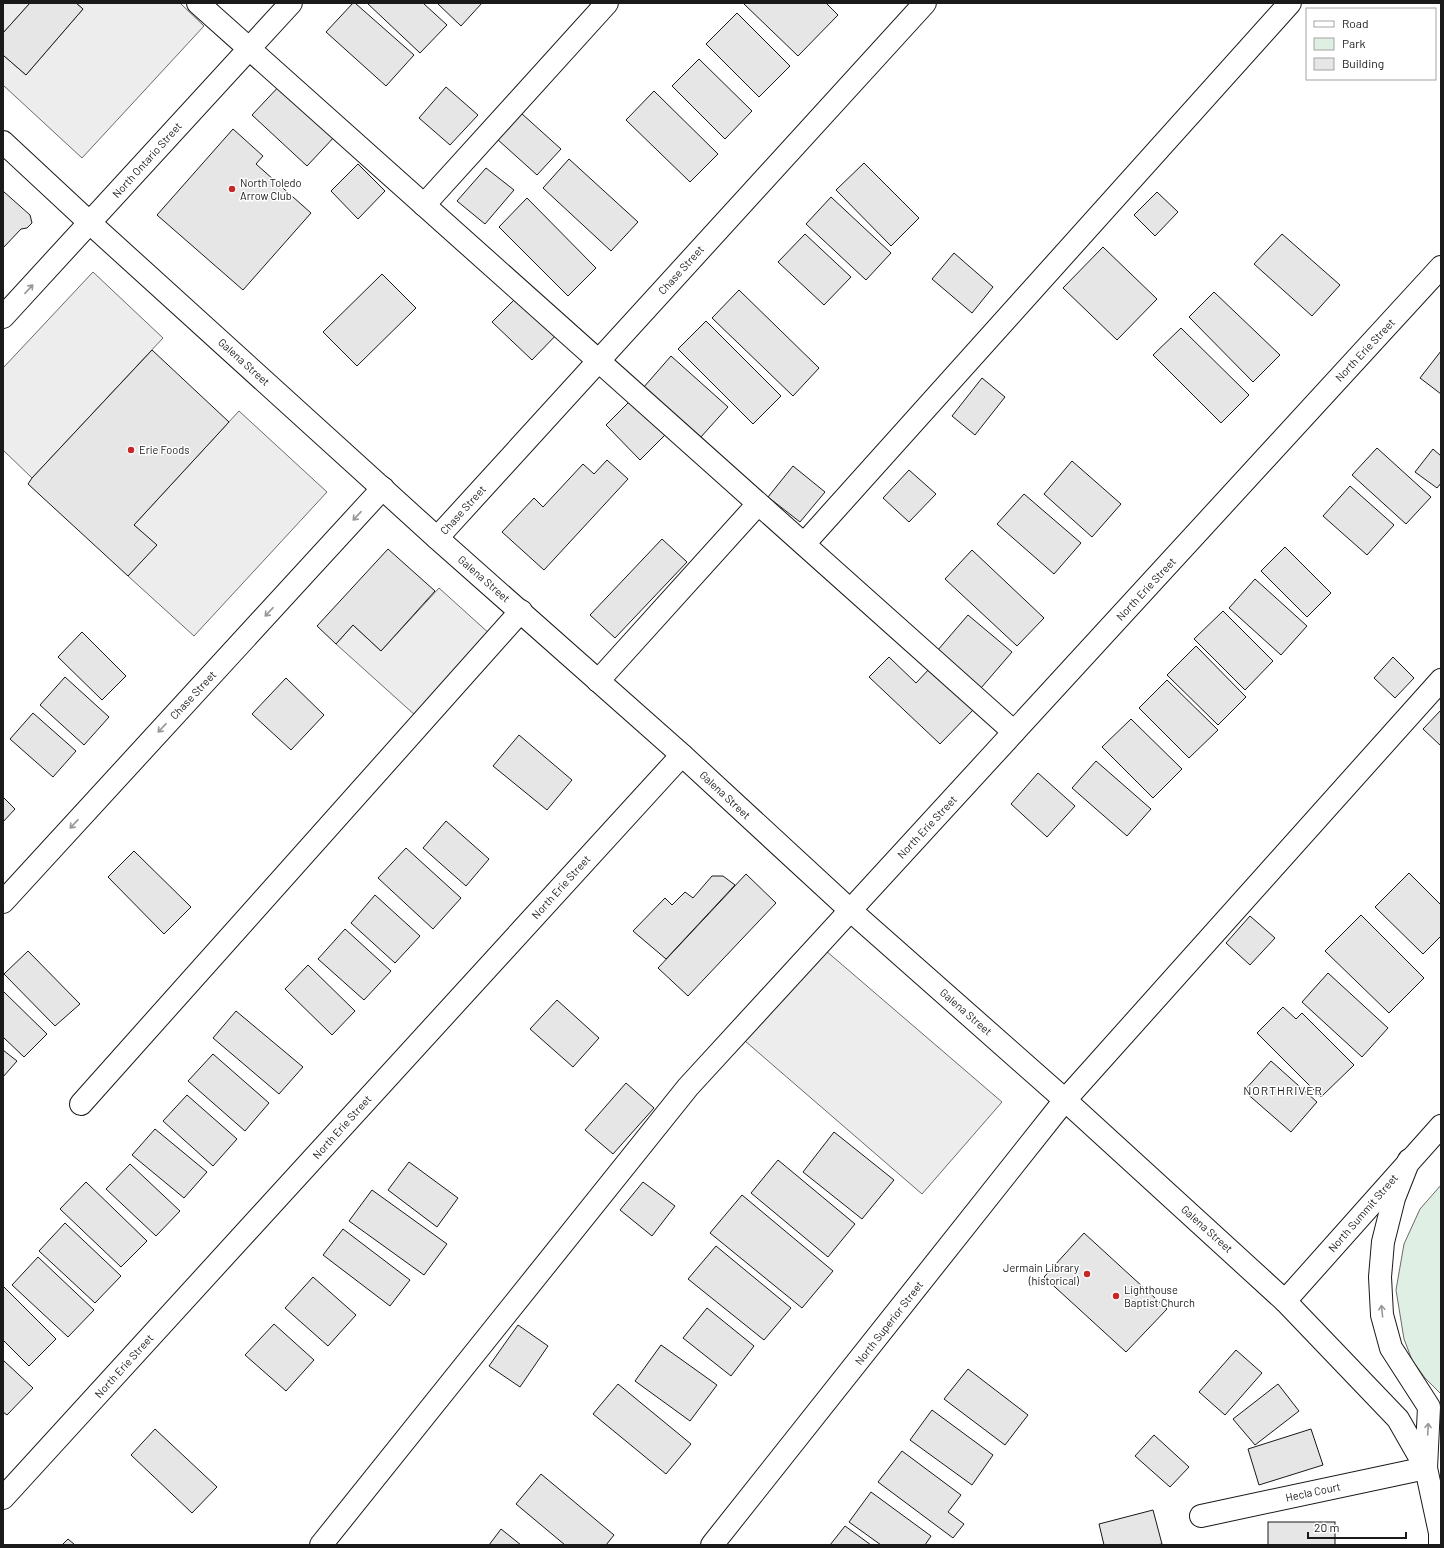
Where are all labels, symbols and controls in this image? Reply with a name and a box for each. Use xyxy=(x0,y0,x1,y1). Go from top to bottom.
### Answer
legend xyxy=(1306,8,1436,80)
text: Road xyxy=(1342,16,1369,30)
text: Park xyxy=(1342,36,1366,50)
text: Building xyxy=(1342,56,1384,70)
street label: North Ontario Street xyxy=(109,119,184,200)
place label: North Toledo Arrow Club xyxy=(240,176,302,202)
marker: North Toledo Arrow Club xyxy=(227,184,237,194)
street label: Chase Street xyxy=(655,242,706,297)
one-way arrow xyxy=(25,283,34,294)
street label: North Erie Street xyxy=(1332,316,1397,384)
street label: Galena Street xyxy=(216,335,273,388)
place label: Erie Foods xyxy=(139,443,190,456)
marker: Erie Foods xyxy=(126,445,136,455)
street label: Chase Street xyxy=(437,482,488,537)
one-way arrow xyxy=(352,511,362,521)
street label: Galena Street xyxy=(456,553,513,605)
street label: North Erie Street xyxy=(1113,555,1178,623)
one-way arrow xyxy=(264,607,274,617)
street label: Chase Street xyxy=(167,668,218,722)
one-way arrow xyxy=(158,723,167,734)
street label: Galena Street xyxy=(697,768,753,821)
street label: North Erie Street xyxy=(894,793,959,861)
one-way arrow xyxy=(70,819,79,829)
street label: North Erie Street xyxy=(529,852,593,921)
street label: Galena Street xyxy=(938,986,995,1038)
district label: NORTHRIVER xyxy=(1243,1083,1323,1097)
street label: North Erie Street xyxy=(310,1092,374,1161)
street label: North Summit Street xyxy=(1325,1171,1400,1254)
street label: Galena Street xyxy=(1179,1202,1236,1255)
place label: Jermain Library (historical) xyxy=(1003,1261,1079,1287)
marker: Jermain Library (historical) xyxy=(1082,1269,1092,1279)
street label: North Superior Street xyxy=(852,1278,925,1367)
place label: Lighthouse Baptist Church xyxy=(1124,1283,1195,1309)
marker: Lighthouse Baptist Church xyxy=(1111,1291,1121,1301)
one-way arrow xyxy=(1378,1305,1386,1318)
street label: North Erie Street xyxy=(92,1331,156,1400)
one-way arrow xyxy=(1424,1423,1431,1436)
street label: Hecla Court xyxy=(1284,1479,1342,1504)
scale bar xyxy=(1308,1514,1406,1540)
text: 20 m xyxy=(1314,1520,1340,1534)

